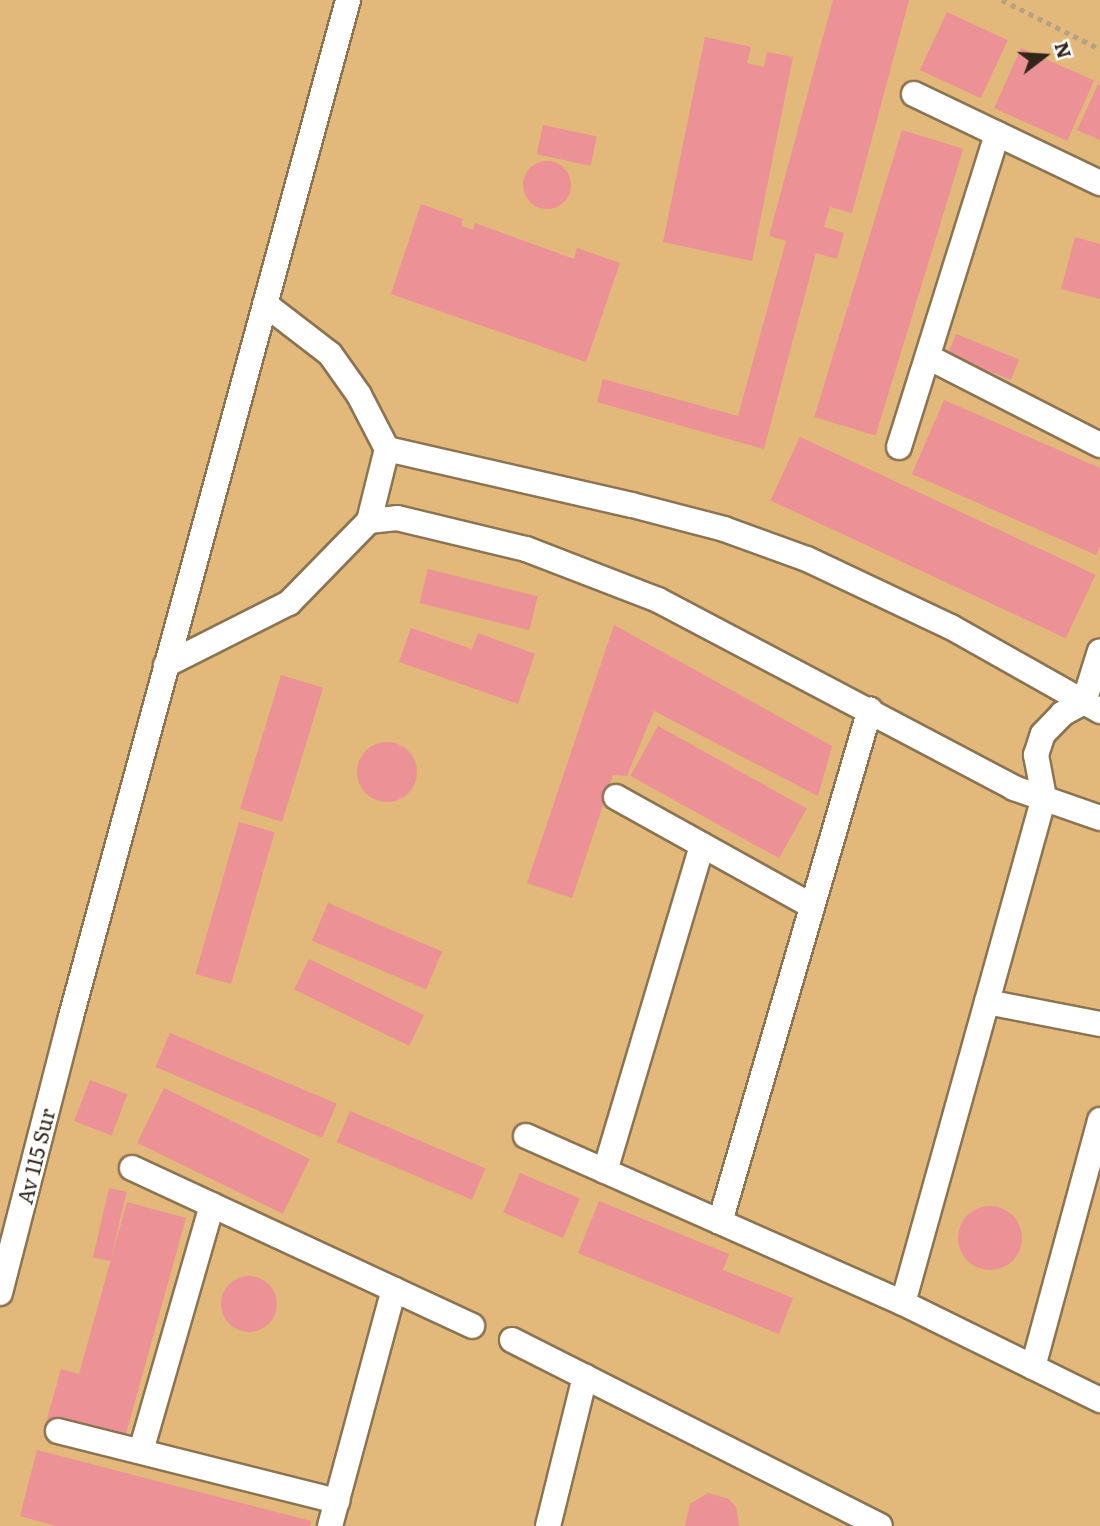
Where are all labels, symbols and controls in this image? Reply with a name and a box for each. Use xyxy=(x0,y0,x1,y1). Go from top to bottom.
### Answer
north arrow xyxy=(1009,21,1079,91)
text: N xyxy=(1048,38,1080,62)
street label: Av 115 Sur xyxy=(11,1106,59,1206)

